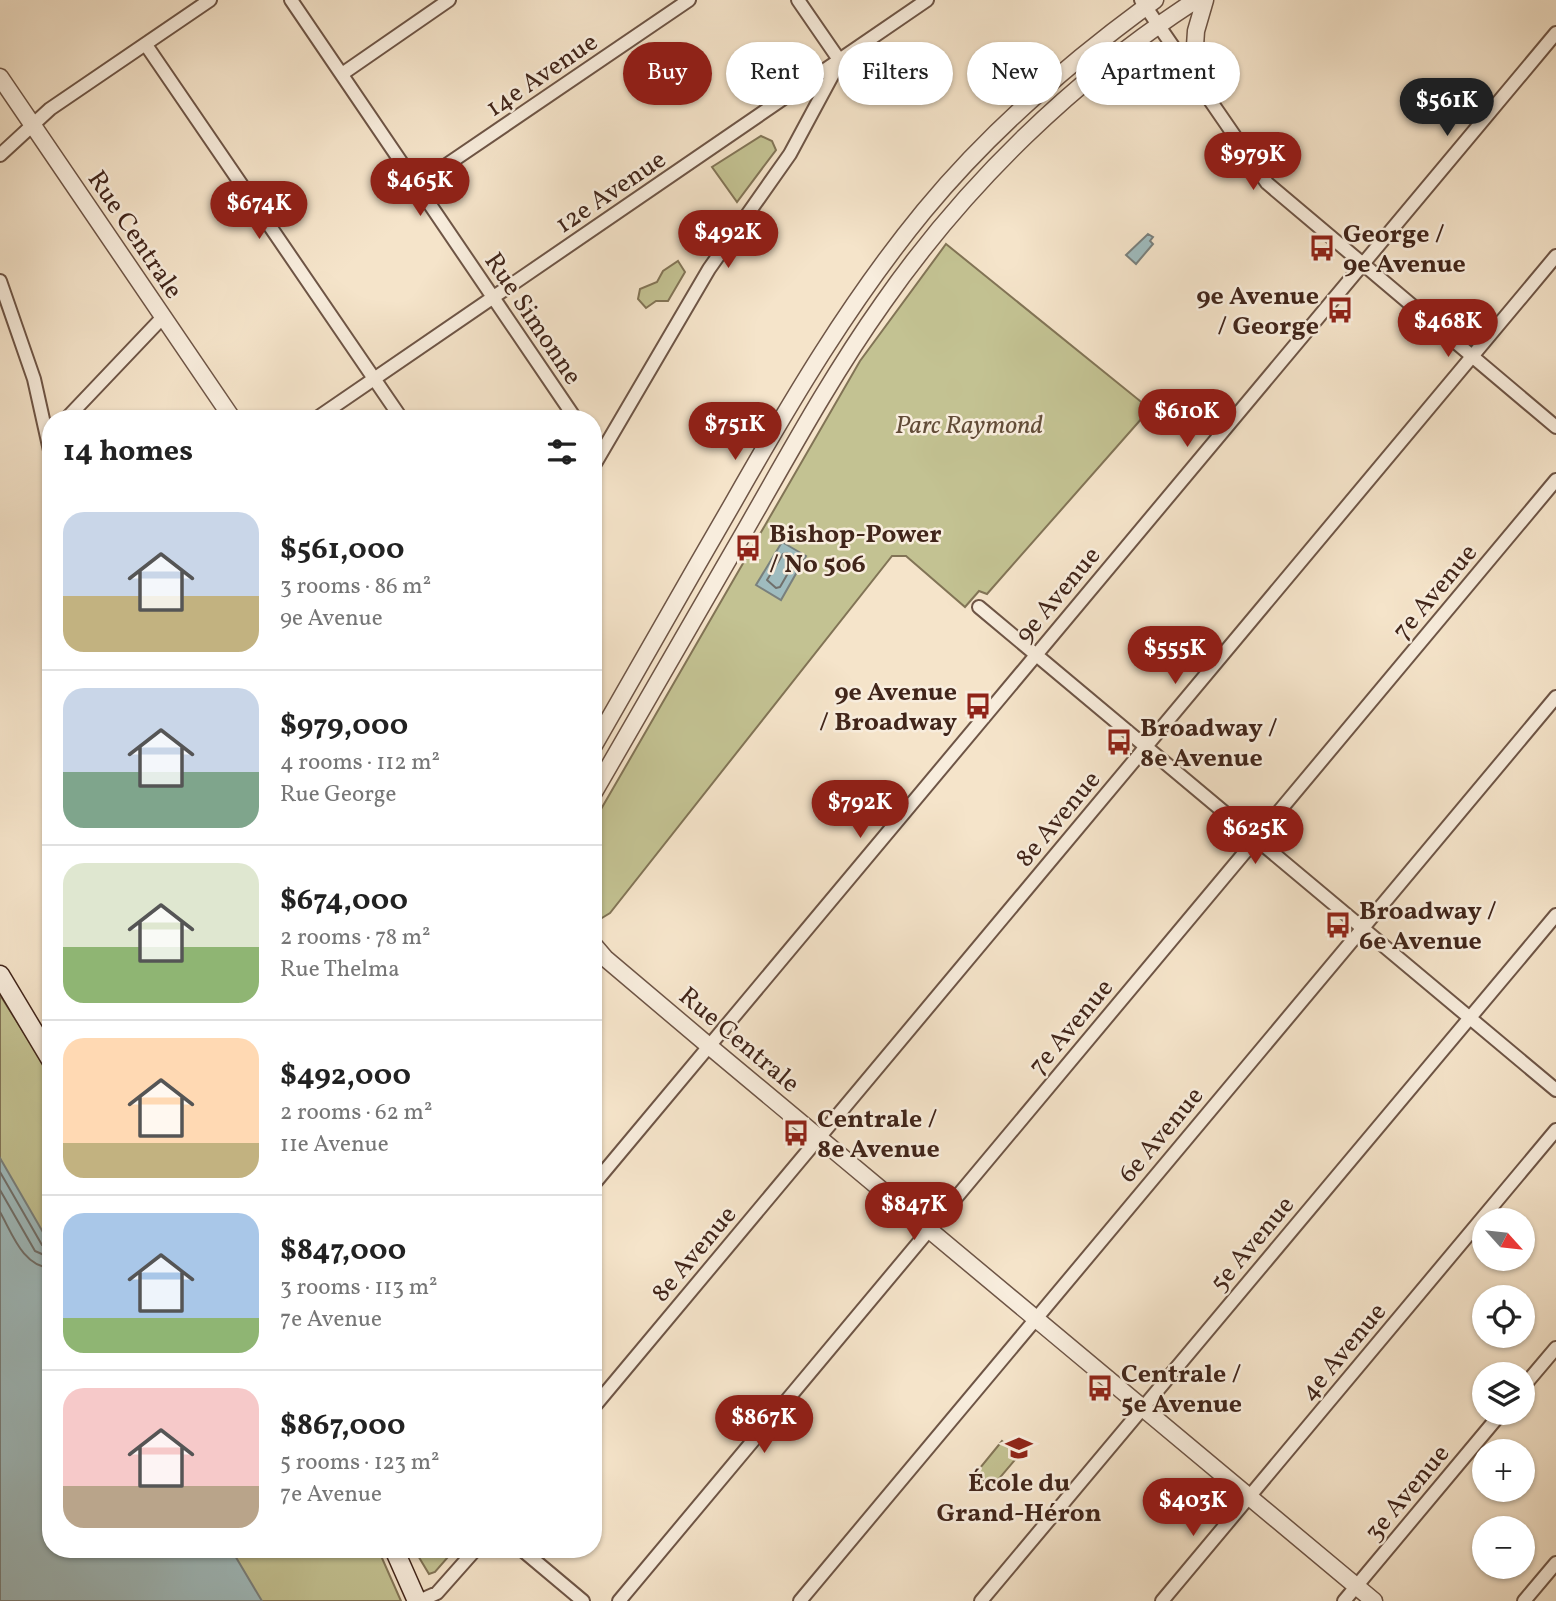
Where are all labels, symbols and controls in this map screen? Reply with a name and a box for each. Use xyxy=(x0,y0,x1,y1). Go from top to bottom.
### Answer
street label: 14e Avenue xyxy=(479,25,605,126)
chip: Buy xyxy=(623,42,712,105)
chip: Rent xyxy=(726,42,824,105)
chip: Filters xyxy=(838,42,953,105)
chip: New xyxy=(967,42,1062,105)
chip: Apartment xyxy=(1076,42,1240,105)
pin: $561K xyxy=(1398,78,1496,138)
text: $561K xyxy=(1416,85,1478,117)
pin: $979K xyxy=(1204,132,1302,192)
text: $979K xyxy=(1220,139,1286,171)
street label: 12e Avenue xyxy=(549,142,674,243)
pin: $465K xyxy=(371,158,469,218)
street label: Rue Centrale xyxy=(78,164,191,306)
text: $465K xyxy=(386,165,454,197)
pin: $674K xyxy=(210,182,308,241)
text: $674K xyxy=(226,188,292,220)
pin: $492K xyxy=(679,210,777,270)
text: $492K xyxy=(694,217,762,249)
place label: George / 9e Avenue xyxy=(1343,217,1466,283)
bus stop icon: George / 9e Avenue xyxy=(1307,233,1337,263)
street label: Rue Simonne xyxy=(475,246,590,392)
place label: 9e Avenue / George xyxy=(1196,279,1319,345)
bus stop icon: 9e Avenue / George xyxy=(1325,295,1355,325)
pin: $468K xyxy=(1399,300,1497,359)
text: $468K xyxy=(1414,306,1482,338)
pin: $610K xyxy=(1138,390,1236,449)
text: $610K xyxy=(1154,396,1220,428)
pin: $751K xyxy=(686,402,784,462)
park label: Parc Raymond xyxy=(895,408,1044,444)
text: $751K xyxy=(705,409,765,441)
text: 14 homes xyxy=(63,431,193,473)
icon: filters xyxy=(543,433,581,471)
place label: Bishop-Power / No 506 xyxy=(769,517,942,583)
text: $561,000 xyxy=(280,529,404,571)
bus stop icon: Bishop-Power / No 506 xyxy=(733,533,763,563)
street label: 7e Avenue xyxy=(1385,537,1486,648)
street label: 9e Avenue xyxy=(1007,539,1110,651)
icon: home xyxy=(119,540,203,624)
text: 3 rooms · 86 m² xyxy=(280,571,431,603)
text: 9e Avenue xyxy=(280,603,383,635)
pin: $555K xyxy=(1126,626,1224,686)
text: $555K xyxy=(1144,633,1206,665)
place label: 9e Avenue / Broadway xyxy=(819,675,957,741)
bus stop icon: 9e Avenue / Broadway xyxy=(963,691,993,721)
text: $979,000 xyxy=(280,705,408,747)
place label: Broadway / 8e Avenue xyxy=(1140,711,1278,777)
icon: home xyxy=(119,716,203,800)
bus stop icon: Broadway / 8e Avenue xyxy=(1104,727,1134,757)
text: 4 rooms · 112 m² xyxy=(280,747,440,779)
street label: 8e Avenue xyxy=(1008,763,1110,875)
text: Rue George xyxy=(280,779,396,811)
pin: $792K xyxy=(811,780,909,840)
text: $792K xyxy=(828,787,892,819)
pin: $625K xyxy=(1206,806,1304,866)
text: $625K xyxy=(1222,813,1288,845)
text: $674,000 xyxy=(280,880,408,922)
icon: home xyxy=(119,891,203,975)
place label: Broadway / 6e Avenue xyxy=(1359,894,1497,960)
bus stop icon: Broadway / 6e Avenue xyxy=(1323,910,1353,940)
text: 2 rooms · 78 m² xyxy=(280,922,431,954)
text: Rue Thelma xyxy=(280,954,400,986)
street label: 7e Avenue xyxy=(1021,972,1122,1083)
street label: Rue Centrale xyxy=(671,979,807,1102)
text: $492,000 xyxy=(280,1055,411,1097)
icon: home xyxy=(119,1066,203,1150)
street label: 6e Avenue xyxy=(1111,1079,1213,1191)
text: 2 rooms · 62 m² xyxy=(280,1097,432,1129)
place label: Centrale / 8e Avenue xyxy=(817,1102,940,1168)
bus stop icon: Centrale / 8e Avenue xyxy=(781,1118,811,1148)
text: 11e Avenue xyxy=(280,1129,389,1161)
pin: $847K xyxy=(865,1182,963,1242)
text: $847K xyxy=(881,1189,947,1221)
street label: 5e Avenue xyxy=(1202,1189,1303,1300)
street label: 8e Avenue xyxy=(644,1198,746,1310)
north arrow xyxy=(1472,1208,1535,1270)
map controls xyxy=(1472,1208,1535,1579)
text: $847,000 xyxy=(280,1230,406,1272)
icon: home xyxy=(119,1241,203,1325)
text: 3 rooms · 113 m² xyxy=(280,1272,438,1304)
button: locate xyxy=(1472,1285,1535,1348)
street label: 4e Avenue xyxy=(1292,1295,1395,1409)
text: 7e Avenue xyxy=(280,1304,382,1336)
place label: Centrale / 5e Avenue xyxy=(1121,1357,1242,1423)
button: layers xyxy=(1472,1362,1535,1425)
bus stop icon: Centrale / 5e Avenue xyxy=(1085,1373,1115,1403)
pin: $867K xyxy=(715,1396,813,1455)
text: $867K xyxy=(731,1402,797,1434)
text: $867,000 xyxy=(280,1405,406,1447)
icon: home xyxy=(119,1416,203,1500)
school or university icon: École du Grand-Héron xyxy=(1004,1433,1034,1463)
street label: 3e Avenue xyxy=(1356,1437,1459,1549)
button: + xyxy=(1472,1439,1535,1502)
text: 5 rooms · 123 m² xyxy=(280,1447,440,1479)
place label: École du Grand-Héron xyxy=(936,1466,1102,1532)
pin: $403K xyxy=(1144,1478,1242,1538)
text: 7e Avenue xyxy=(280,1479,382,1511)
text: $403K xyxy=(1159,1485,1227,1517)
button: − xyxy=(1472,1516,1535,1579)

